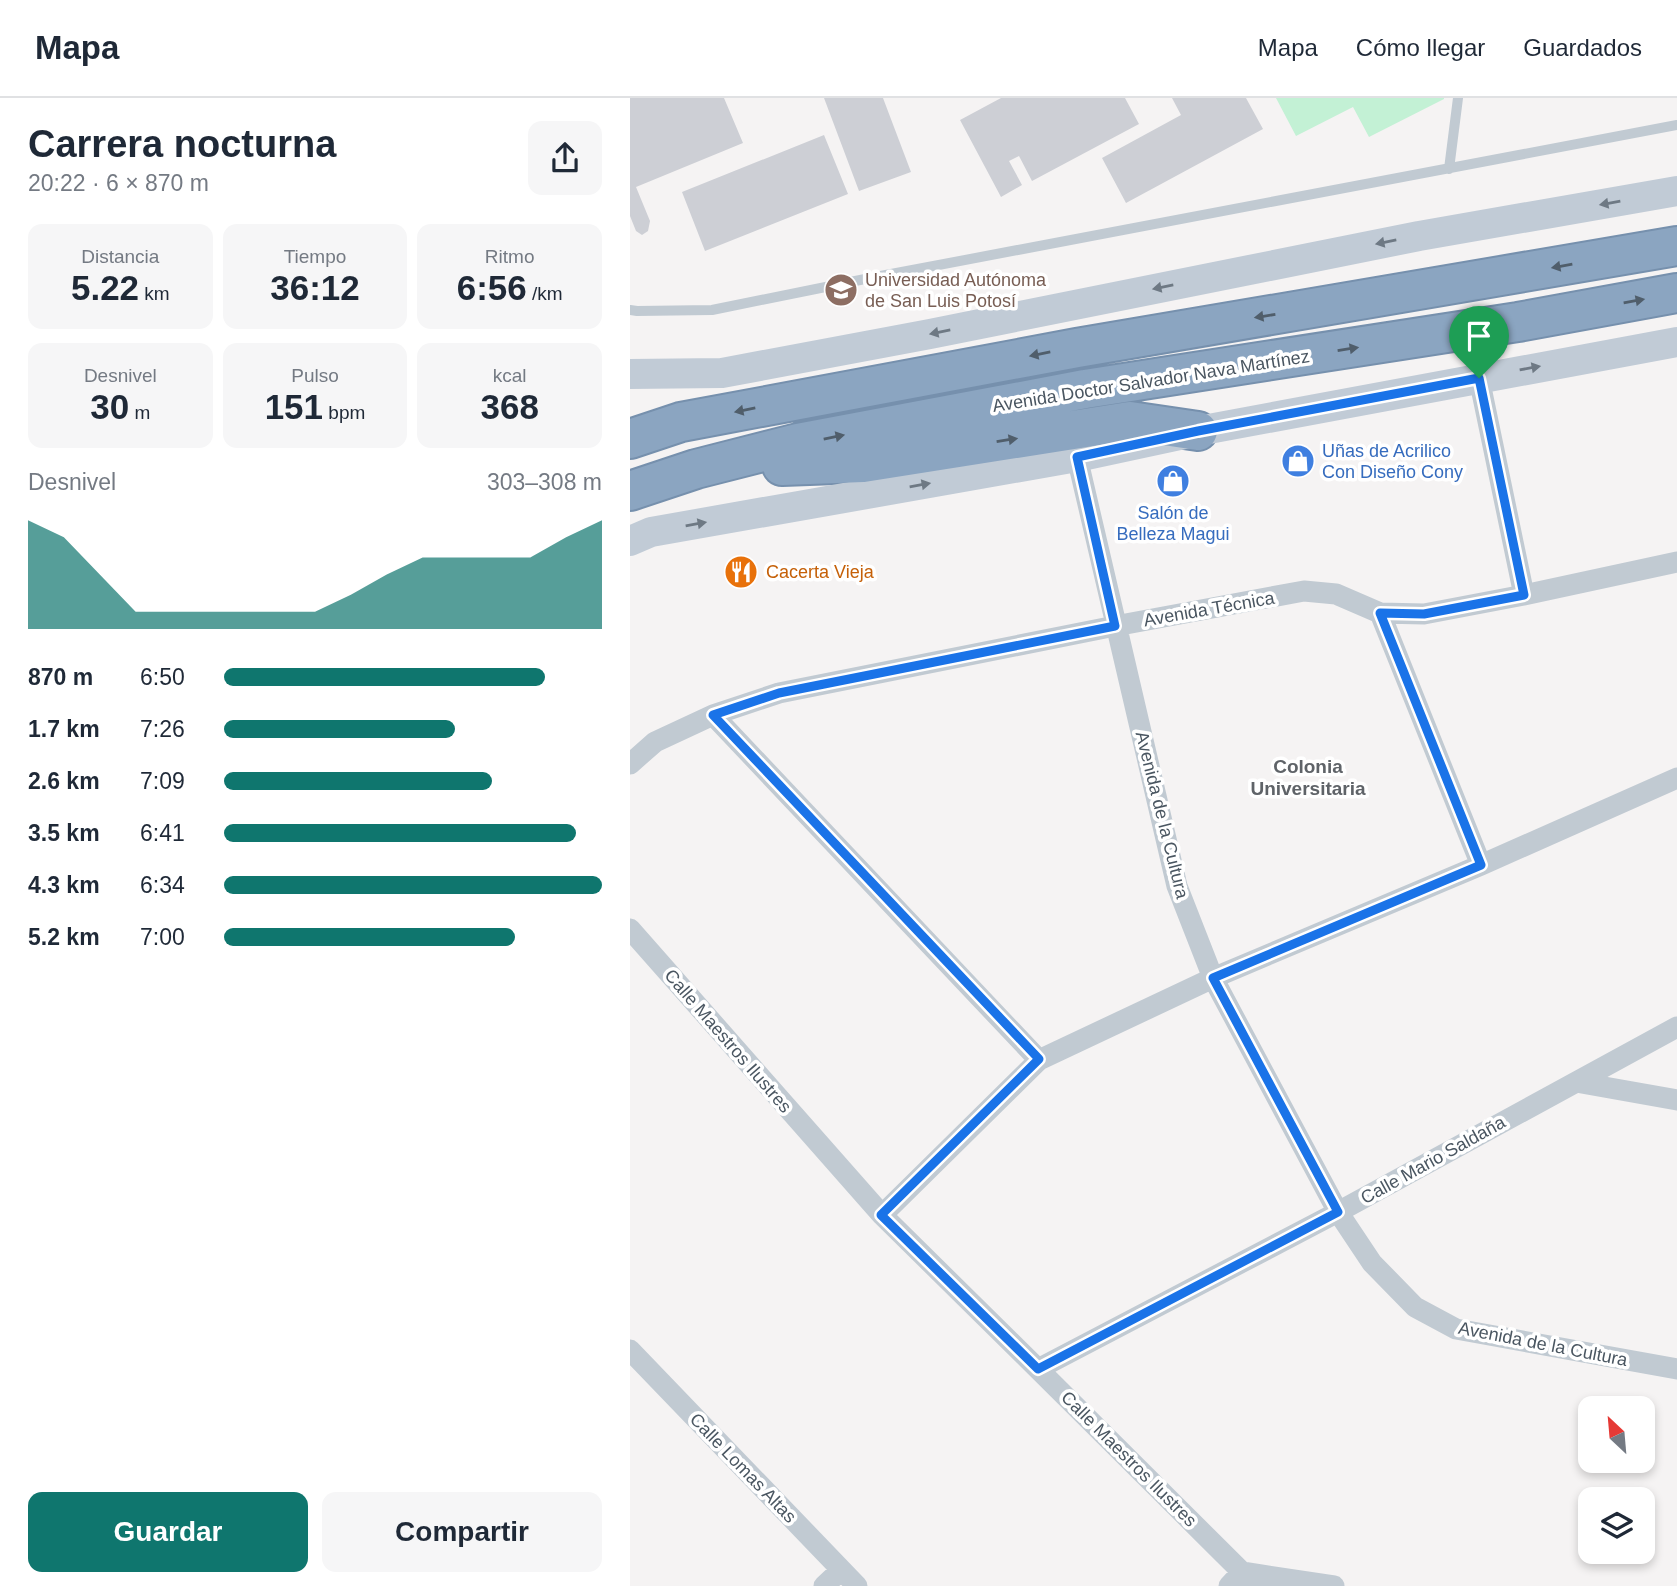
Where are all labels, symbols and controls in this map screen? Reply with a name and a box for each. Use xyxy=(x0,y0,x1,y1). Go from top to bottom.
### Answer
text: Mapa xyxy=(35,29,119,66)
text: Mapa xyxy=(1258,34,1318,61)
text: Cómo llegar xyxy=(1356,34,1485,61)
text: Guardados xyxy=(1523,34,1642,61)
button: share xyxy=(528,121,602,195)
text: Carrera nocturna xyxy=(28,123,336,165)
text: 20:22 · 6 × 870 m xyxy=(28,170,209,196)
one-way arrow xyxy=(1599,198,1621,209)
one-way arrow xyxy=(1375,237,1397,248)
text: Distancia xyxy=(81,246,159,267)
text: Tiempo xyxy=(284,246,346,267)
text: Ritmo xyxy=(485,246,534,267)
one-way arrow xyxy=(1550,261,1572,272)
text: 5.22 xyxy=(71,268,139,307)
text: 36:12 xyxy=(270,268,360,307)
text: 6:56 xyxy=(457,268,527,307)
place label: Universidad Autónoma de San Luis Potosí xyxy=(865,270,1047,311)
school or university icon: Universidad Autónoma de San Luis Potosí xyxy=(822,271,860,309)
one-way arrow xyxy=(1152,282,1174,293)
text: km xyxy=(139,283,170,304)
text: /km xyxy=(527,283,563,304)
one-way arrow xyxy=(1623,295,1645,306)
pin xyxy=(1449,306,1509,378)
one-way arrow xyxy=(1254,311,1276,322)
icon: arrive xyxy=(1460,317,1498,355)
one-way arrow xyxy=(929,327,951,338)
one-way arrow xyxy=(1337,343,1359,354)
street label: Avenida Doctor Salvador Nava Martínez xyxy=(991,346,1311,416)
one-way arrow xyxy=(1029,349,1051,360)
one-way arrow xyxy=(1519,363,1541,374)
text: Desnivel xyxy=(84,365,157,386)
text: Pulso xyxy=(291,365,339,386)
text: kcal xyxy=(493,365,527,386)
text: 30 xyxy=(90,387,129,426)
text: 151 xyxy=(265,387,323,426)
text: 368 xyxy=(480,387,539,426)
text: m xyxy=(129,402,150,423)
text: bpm xyxy=(323,402,365,423)
one-way arrow xyxy=(734,405,756,416)
one-way arrow xyxy=(823,431,845,442)
one-way arrow xyxy=(996,434,1018,445)
place label: Uñas de Acrilico Con Diseño Cony xyxy=(1322,441,1463,482)
shop icon: Uñas de Acrilico Con Diseño Cony xyxy=(1279,442,1317,480)
shop icon: Salón de Belleza Magui xyxy=(1154,462,1192,500)
text: Desnivel xyxy=(28,469,116,495)
text: 303–308 m xyxy=(487,469,602,495)
one-way arrow xyxy=(909,479,931,490)
place label: Salón de Belleza Magui xyxy=(1116,503,1230,544)
one-way arrow xyxy=(685,518,707,529)
restaurant icon: Cacerta Vieja xyxy=(722,553,760,591)
place label: Cacerta Vieja xyxy=(766,562,875,582)
street label: Avenida Técnica xyxy=(1142,587,1277,630)
text: 870 m xyxy=(28,664,93,690)
text: 6:50 xyxy=(140,664,185,690)
text: 1.7 km xyxy=(28,716,100,742)
text: 7:26 xyxy=(140,716,185,742)
street label: Avenida de la Cultura xyxy=(1132,729,1193,902)
district label: Colonia Universitaria xyxy=(1250,756,1366,799)
text: 2.6 km xyxy=(28,768,100,794)
text: 7:09 xyxy=(140,768,185,794)
text: 3.5 km xyxy=(28,820,100,846)
text: 6:41 xyxy=(140,820,185,846)
text: 4.3 km xyxy=(28,872,100,898)
text: 6:34 xyxy=(140,872,185,898)
text: 5.2 km xyxy=(28,924,100,950)
text: 7:00 xyxy=(140,924,185,950)
street label: Calle Maestros Ilustres xyxy=(660,965,796,1117)
street label: Calle Mario Saldaña xyxy=(1357,1111,1510,1208)
street label: Avenida de la Cultura xyxy=(1457,1318,1630,1370)
street label: Calle Maestros Ilustres xyxy=(1057,1387,1201,1531)
north arrow xyxy=(1578,1396,1656,1474)
map controls xyxy=(1578,1396,1655,1564)
street label: Calle Lomas Altas xyxy=(686,1409,800,1527)
button: layers xyxy=(1578,1487,1655,1564)
button: Guardar xyxy=(28,1492,308,1572)
button: Compartir xyxy=(322,1492,602,1572)

